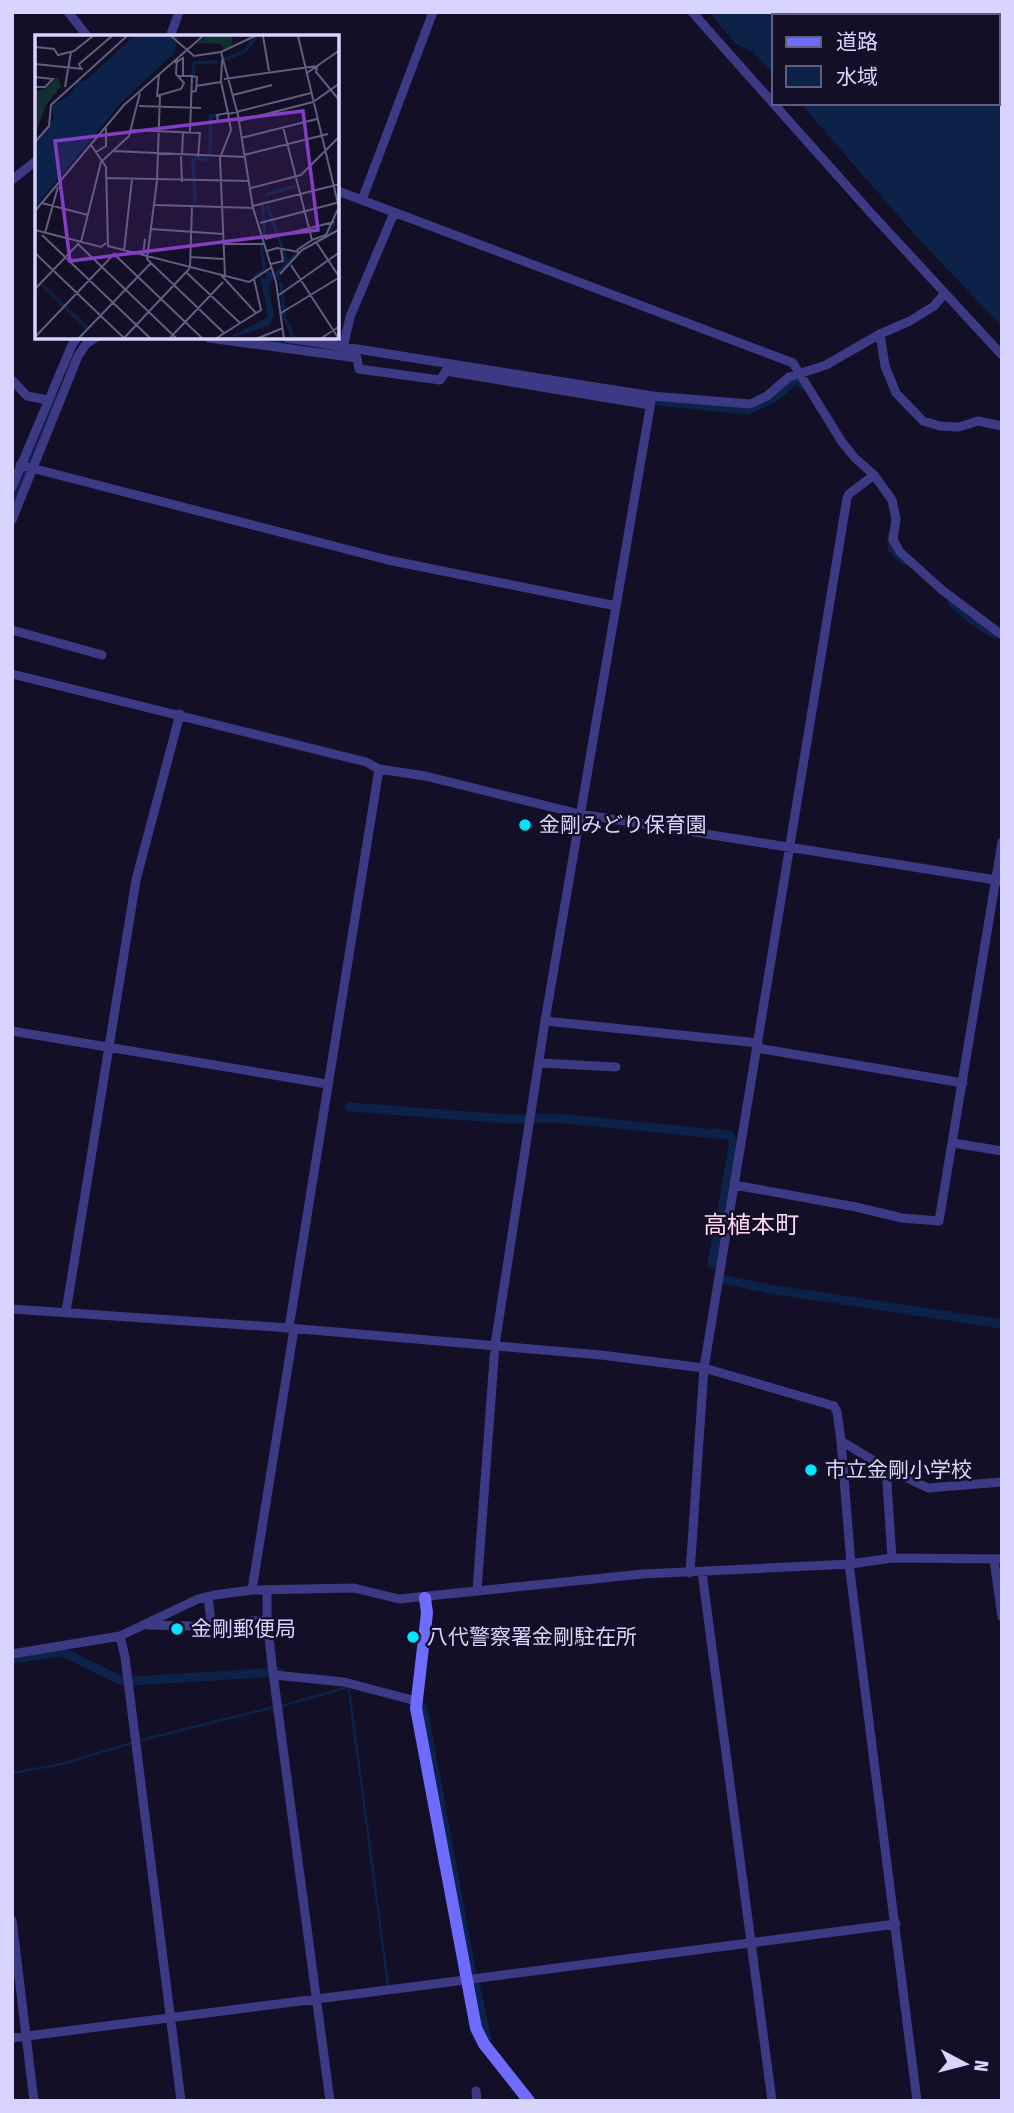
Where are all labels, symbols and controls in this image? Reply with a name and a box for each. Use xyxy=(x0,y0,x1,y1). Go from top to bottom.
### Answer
legend xyxy=(772,14,1000,105)
text: 道路 xyxy=(836,29,878,55)
inset map xyxy=(35,35,340,340)
text: 水域 xyxy=(836,64,878,90)
place label: 金剛みどり保育園 xyxy=(539,812,707,838)
marker: 金剛みどり保育園 xyxy=(517,817,533,833)
district label: 高植本町 xyxy=(703,1211,799,1239)
place label: 市立金剛小学校 xyxy=(825,1457,972,1483)
marker: 市立金剛小学校 xyxy=(803,1462,819,1478)
place label: 金剛郵便局 xyxy=(191,1616,296,1642)
marker: 金剛郵便局 xyxy=(169,1621,185,1637)
place label: 八代警察署金剛駐在所 xyxy=(427,1624,637,1650)
marker: 八代警察署金剛駐在所 xyxy=(405,1629,421,1645)
north arrow xyxy=(930,2029,1000,2099)
text: N xyxy=(969,2059,993,2073)

